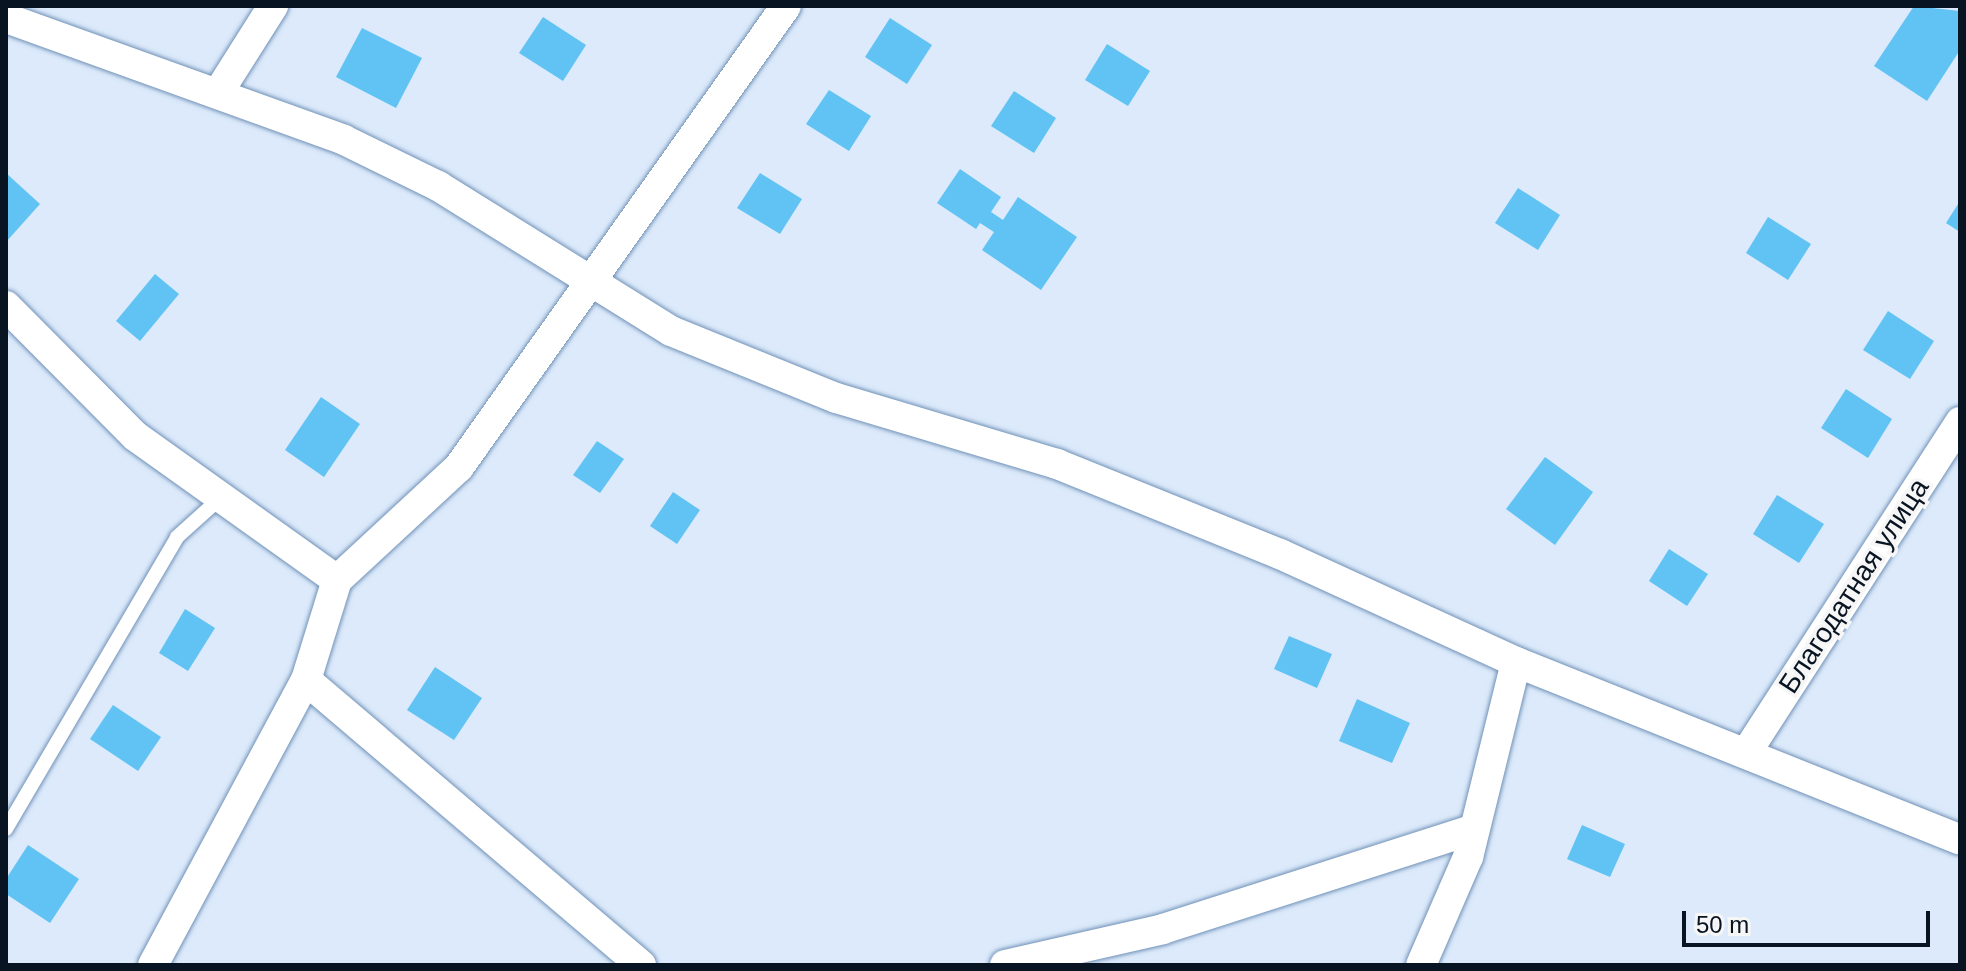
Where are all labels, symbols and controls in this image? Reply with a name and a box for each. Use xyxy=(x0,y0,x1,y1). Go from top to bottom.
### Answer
street label: Благодатная улица xyxy=(1772,472,1936,700)
scale bar xyxy=(1686,895,1934,945)
text: 50 m xyxy=(1696,911,1749,938)

